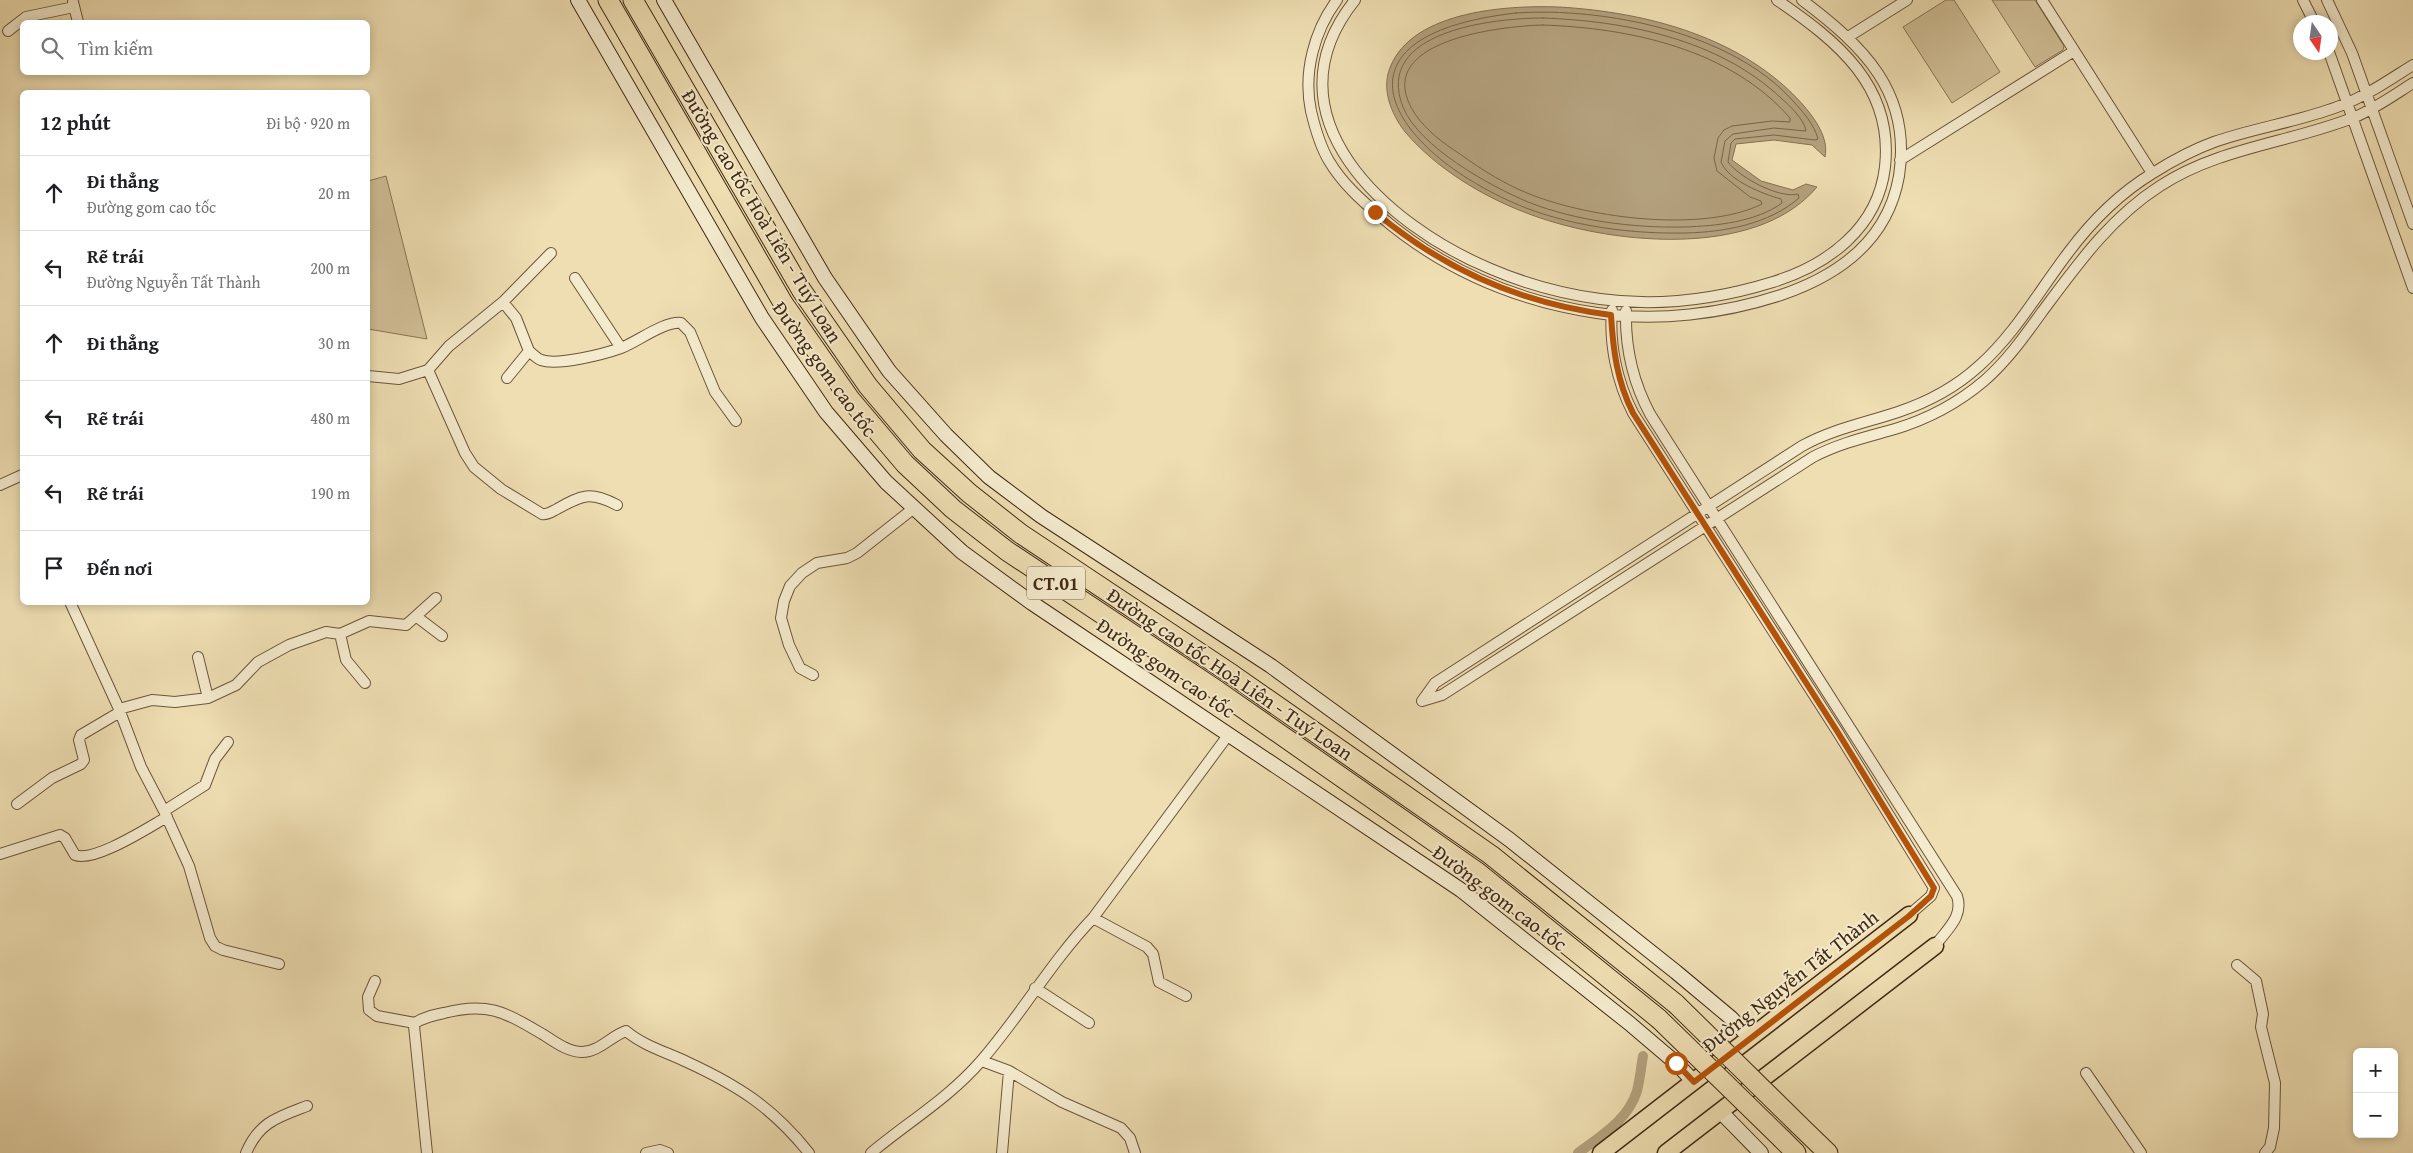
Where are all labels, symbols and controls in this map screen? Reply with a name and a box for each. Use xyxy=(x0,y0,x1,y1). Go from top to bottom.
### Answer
north arrow xyxy=(2293,15,2338,60)
search box xyxy=(20,20,370,75)
icon: search xyxy=(38,34,66,62)
text: Tìm kiếm xyxy=(78,34,153,62)
street label: Đường cao tốc Hoà Liên - Tuý Loan xyxy=(675,84,850,348)
text: 12 phút xyxy=(40,107,111,138)
text: Đi bộ · 920 m xyxy=(266,111,350,135)
text: Đi thẳng xyxy=(87,167,159,195)
icon: ahead xyxy=(40,179,68,207)
text: 20 m xyxy=(318,181,350,205)
text: Đường gom cao tốc xyxy=(87,195,216,219)
route end xyxy=(1364,201,1387,224)
text: Rẽ trái xyxy=(87,242,144,270)
icon: left xyxy=(40,254,68,282)
text: 200 m xyxy=(310,256,350,280)
text: Đường Nguyễn Tất Thành xyxy=(87,270,260,294)
street label: Đường gom cao tốc xyxy=(766,295,885,443)
icon: ahead xyxy=(40,329,68,357)
text: Đi thẳng xyxy=(87,329,159,357)
text: 30 m xyxy=(318,331,350,355)
icon: left xyxy=(40,404,68,432)
text: Rẽ trái xyxy=(87,404,144,432)
text: 480 m xyxy=(310,406,350,430)
icon: left xyxy=(40,479,68,507)
text: Rẽ trái xyxy=(87,479,144,507)
text: 190 m xyxy=(310,481,350,505)
icon: arrive xyxy=(40,554,68,582)
text: Đến nơi xyxy=(87,554,153,582)
road number: CT.01 xyxy=(1027,566,1085,600)
street label: Đường cao tốc Hoà Liên - Tuý Loan xyxy=(1102,580,1359,767)
street label: Đường gom cao tốc xyxy=(1091,610,1241,725)
street label: Đường gom cao tốc xyxy=(1427,837,1574,958)
street label: Đường Nguyễn Tất Thành xyxy=(1695,902,1884,1059)
map controls xyxy=(2353,1048,2398,1138)
button: + xyxy=(2353,1048,2398,1093)
route start xyxy=(1665,1052,1688,1075)
button: − xyxy=(2353,1093,2398,1138)

